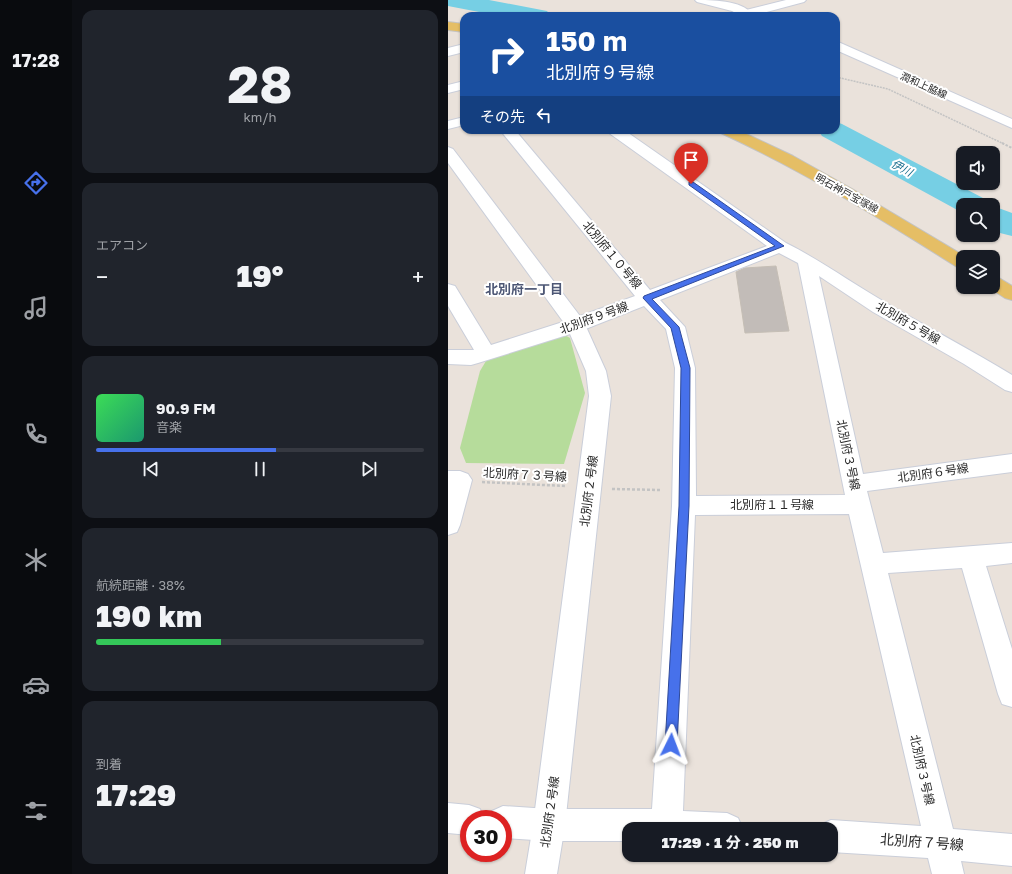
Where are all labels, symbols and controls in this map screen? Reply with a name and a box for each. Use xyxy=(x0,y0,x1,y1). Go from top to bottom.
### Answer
text: 150 m xyxy=(546,24,627,57)
icon: right xyxy=(480,28,532,80)
text: 17:28 xyxy=(12,49,60,71)
text: 28 xyxy=(227,52,293,114)
text: 北別府９号線 xyxy=(546,61,654,83)
street label: 潤和上脇線 xyxy=(899,69,949,101)
icon: left xyxy=(533,104,555,126)
text: その先 xyxy=(480,107,525,125)
text: km/h xyxy=(243,109,277,125)
pin xyxy=(674,143,708,184)
map controls xyxy=(956,146,1000,294)
button: sound xyxy=(956,146,1000,190)
icon: arrive xyxy=(680,149,702,171)
water label: 伊川 xyxy=(889,157,916,179)
icon: directions xyxy=(22,169,50,197)
street label: 明石神戸宝塚線 xyxy=(813,171,881,215)
button: search xyxy=(956,198,1000,242)
street label: 北別府１０号線 xyxy=(580,218,645,292)
text: エアコン xyxy=(96,237,148,253)
button: layers xyxy=(956,250,1000,294)
text: 19° xyxy=(236,258,284,294)
text: − xyxy=(96,263,108,290)
text: + xyxy=(412,263,424,290)
district label: 北別府一丁目 xyxy=(485,281,563,297)
icon: music xyxy=(22,294,50,322)
street label: 北別府９号線 xyxy=(557,298,630,337)
street label: 北別府５号線 xyxy=(873,298,943,347)
text: 90.9 FM xyxy=(156,399,216,417)
street label: 北別府３号線 xyxy=(834,418,863,492)
text: 音楽 xyxy=(156,419,182,435)
icon: phone xyxy=(22,420,50,448)
street label: 北別府２号線 xyxy=(577,454,600,528)
icon: previous xyxy=(140,458,162,480)
icon: pause xyxy=(249,458,271,480)
icon: next xyxy=(358,458,380,480)
street label: 北別府６号線 xyxy=(896,460,970,485)
street label: 北別府７３号線 xyxy=(483,465,567,484)
street label: 北別府１１号線 xyxy=(730,497,814,512)
icon: climate xyxy=(22,546,50,574)
text: 航続距離 · 38% xyxy=(96,577,185,593)
text: 190 km xyxy=(96,598,202,634)
icon: car xyxy=(22,671,50,699)
position arrow xyxy=(650,724,692,766)
street label: 北別府３号線 xyxy=(907,733,938,807)
text: 到着 xyxy=(96,756,122,772)
street label: 北別府２号線 xyxy=(537,775,562,849)
text: 17:29 xyxy=(96,777,176,813)
icon: filters xyxy=(22,797,50,825)
speed limit sign: 30 xyxy=(460,810,512,862)
street label: 北別府７号線 xyxy=(880,830,965,853)
text: 17:29 · 1 分 · 250 m xyxy=(661,833,799,851)

